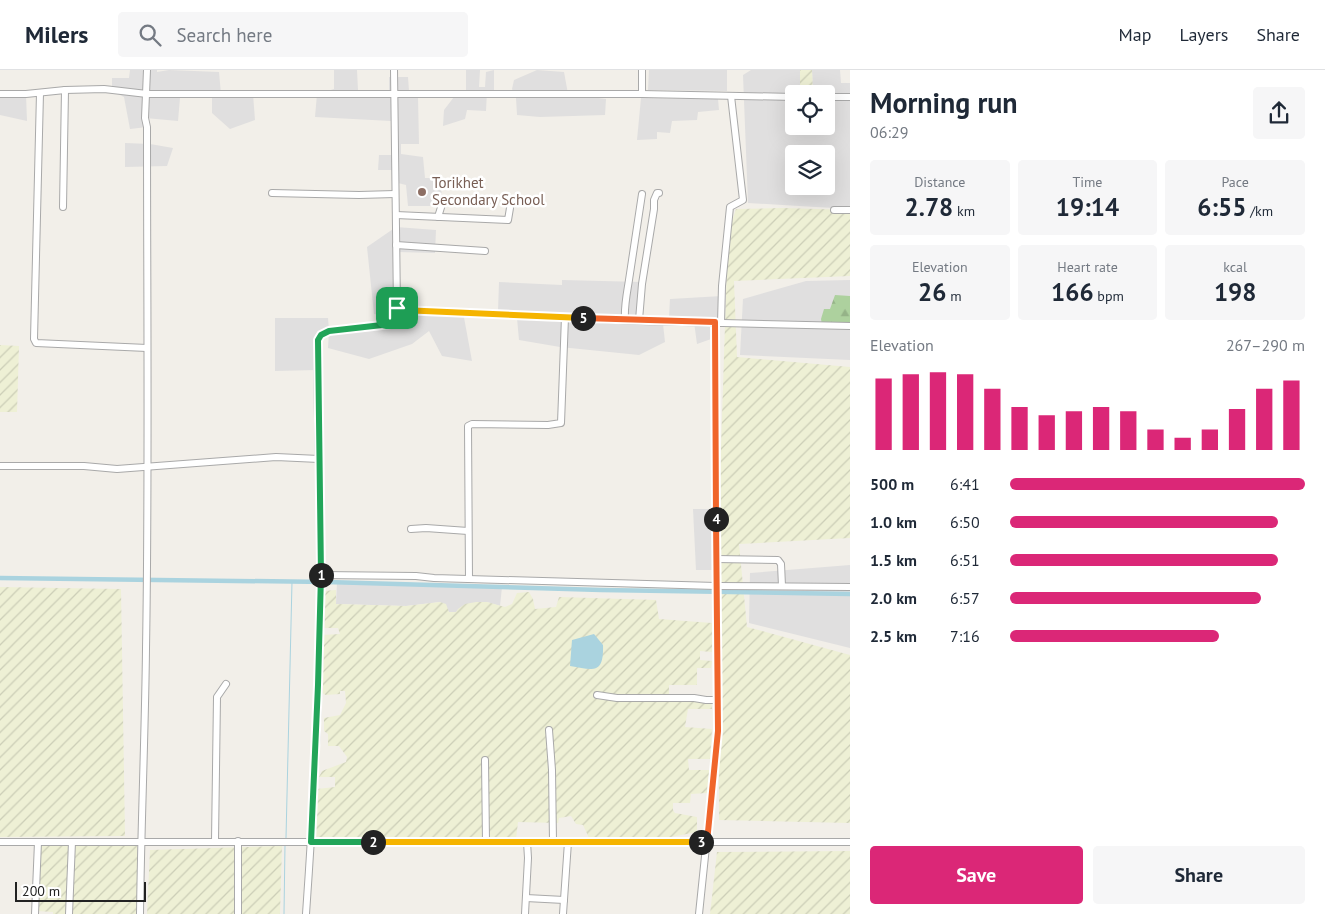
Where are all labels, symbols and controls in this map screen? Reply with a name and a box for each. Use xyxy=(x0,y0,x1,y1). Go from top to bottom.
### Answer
search box xyxy=(118,12,468,57)
text: Milers xyxy=(25,19,88,50)
icon: search xyxy=(136,21,164,49)
text: Search here xyxy=(176,23,272,47)
text: Map xyxy=(1119,23,1151,46)
text: Layers xyxy=(1179,23,1228,46)
text: Share xyxy=(1256,23,1300,46)
text: Morning run xyxy=(870,84,1018,121)
map controls xyxy=(785,85,835,195)
button: locate xyxy=(785,85,835,135)
button: share xyxy=(1253,87,1305,139)
text: 06:29 xyxy=(870,122,908,142)
button: layers xyxy=(785,145,835,195)
place label: Torikhet Secondary School xyxy=(432,173,545,209)
text: Distance xyxy=(914,173,965,191)
text: Time xyxy=(1072,173,1103,191)
text: Pace xyxy=(1221,173,1249,191)
marker: Torikhet Secondary School xyxy=(416,186,428,198)
text: 2.78 xyxy=(905,191,953,223)
text: 19:14 xyxy=(1056,191,1119,223)
text: 6:55 xyxy=(1197,191,1246,223)
text: km xyxy=(953,202,975,220)
text: /km xyxy=(1246,202,1273,220)
text: Elevation xyxy=(912,258,968,276)
text: Heart rate xyxy=(1057,258,1118,276)
text: kcal xyxy=(1223,258,1247,276)
text: 26 xyxy=(918,276,946,308)
text: 166 xyxy=(1051,276,1094,308)
text: 198 xyxy=(1214,276,1256,308)
pin xyxy=(376,287,418,329)
text: m xyxy=(946,287,962,305)
text: bpm xyxy=(1094,287,1124,305)
icon: arrive xyxy=(383,294,411,322)
pin: 5 xyxy=(570,306,596,330)
text: 5 xyxy=(580,309,587,327)
text: Elevation xyxy=(870,335,934,355)
text: 267–290 m xyxy=(1226,335,1305,355)
text: 500 m xyxy=(870,474,914,494)
text: 6:41 xyxy=(950,474,980,494)
pin: 4 xyxy=(704,506,728,532)
text: 4 xyxy=(713,510,720,528)
text: 1.0 km xyxy=(870,512,917,532)
text: 6:50 xyxy=(950,512,980,532)
text: 1.5 km xyxy=(870,550,917,570)
text: 6:51 xyxy=(950,550,980,570)
pin: 1 xyxy=(308,562,334,588)
text: 1 xyxy=(318,566,325,584)
text: 2.0 km xyxy=(870,588,917,608)
text: 6:57 xyxy=(950,588,980,608)
text: 2.5 km xyxy=(870,626,917,646)
text: 7:16 xyxy=(950,626,980,646)
pin: 2 xyxy=(360,830,386,854)
pin: 3 xyxy=(688,830,714,854)
text: 2 xyxy=(370,833,377,851)
text: 3 xyxy=(698,833,705,851)
button: Save xyxy=(870,846,1083,904)
button: Share xyxy=(1093,846,1305,904)
scale bar xyxy=(15,879,146,902)
text: 200 m xyxy=(22,882,60,900)

